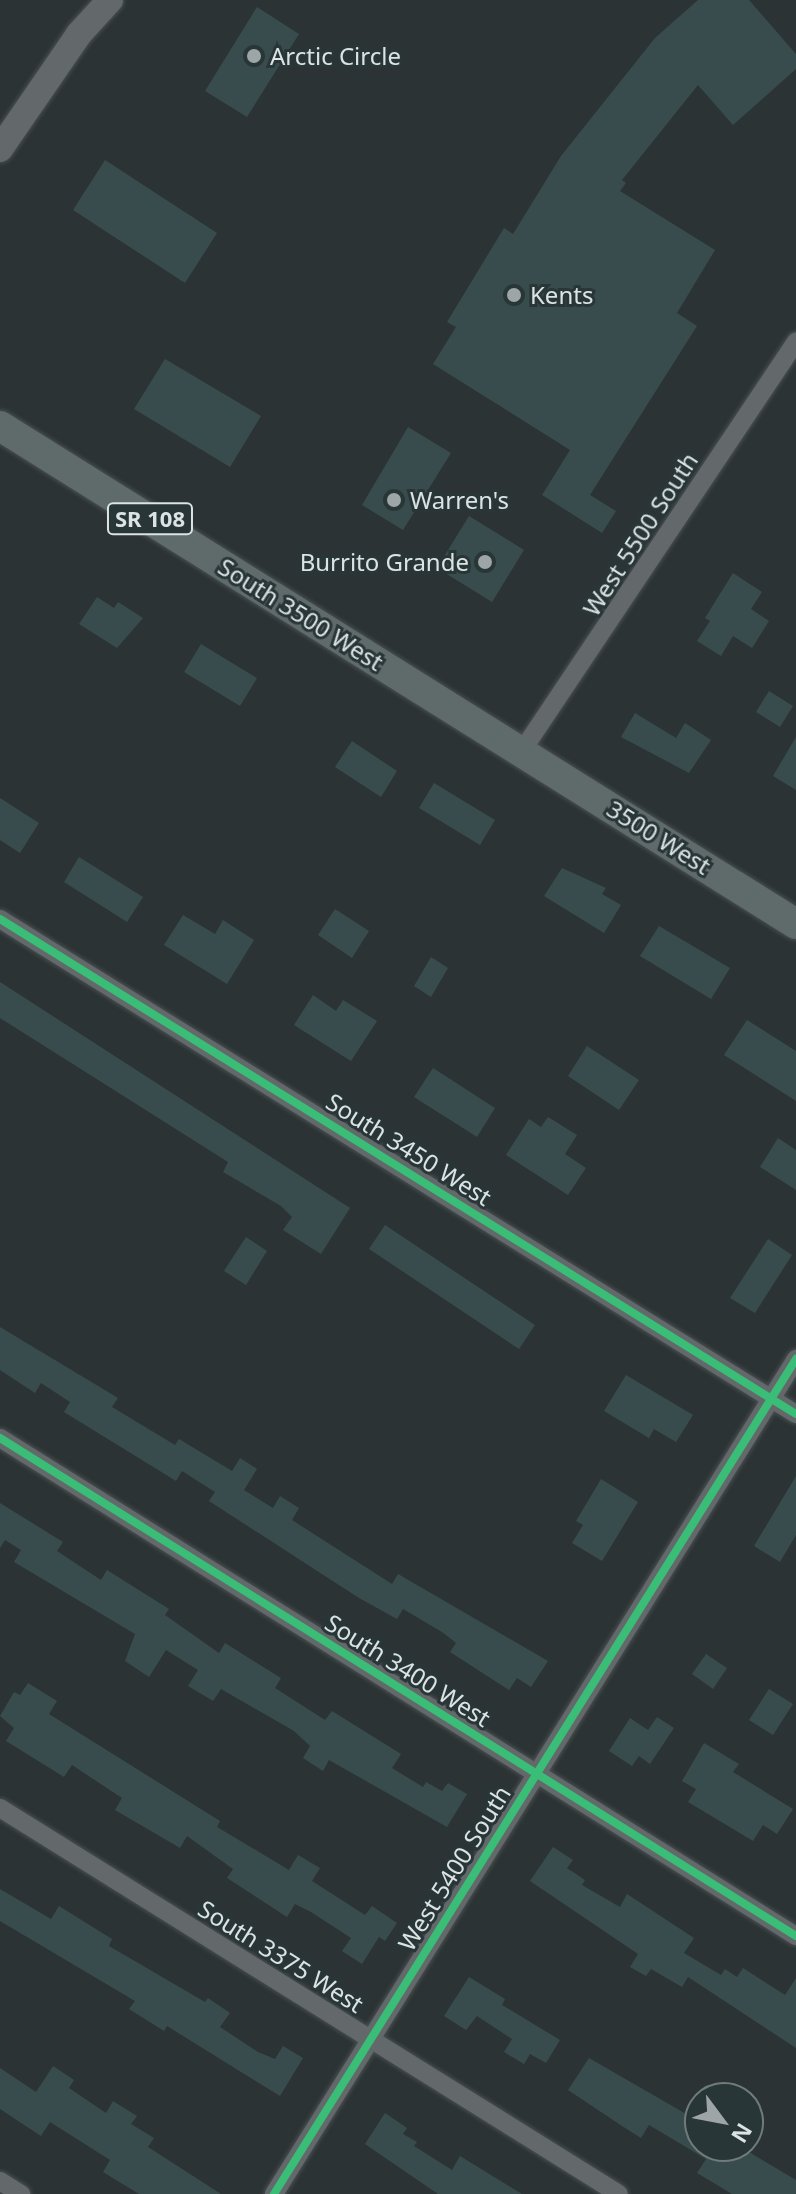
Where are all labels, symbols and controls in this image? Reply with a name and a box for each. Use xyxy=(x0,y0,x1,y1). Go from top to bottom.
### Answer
place label: Arctic Circle xyxy=(270,42,401,70)
marker: Arctic Circle xyxy=(245,47,263,65)
place label: Kents xyxy=(530,281,593,309)
marker: Kents xyxy=(505,286,523,304)
street label: West 5500 South xyxy=(576,447,704,621)
place label: Warren's xyxy=(410,486,509,514)
marker: Warren's xyxy=(385,491,403,509)
road number: SR 108 xyxy=(106,501,194,537)
place label: Burrito Grande xyxy=(300,548,469,576)
street label: South 3500 West xyxy=(213,552,389,676)
marker: Burrito Grande xyxy=(476,553,494,571)
street label: 3500 West xyxy=(602,794,716,880)
street label: South 3450 West xyxy=(321,1087,497,1211)
street label: South 3400 West xyxy=(320,1608,496,1732)
street label: West 5400 South xyxy=(392,1780,516,1956)
street label: South 3375 West xyxy=(193,1894,369,2018)
north arrow xyxy=(684,2082,764,2162)
text: N xyxy=(725,2118,760,2149)

